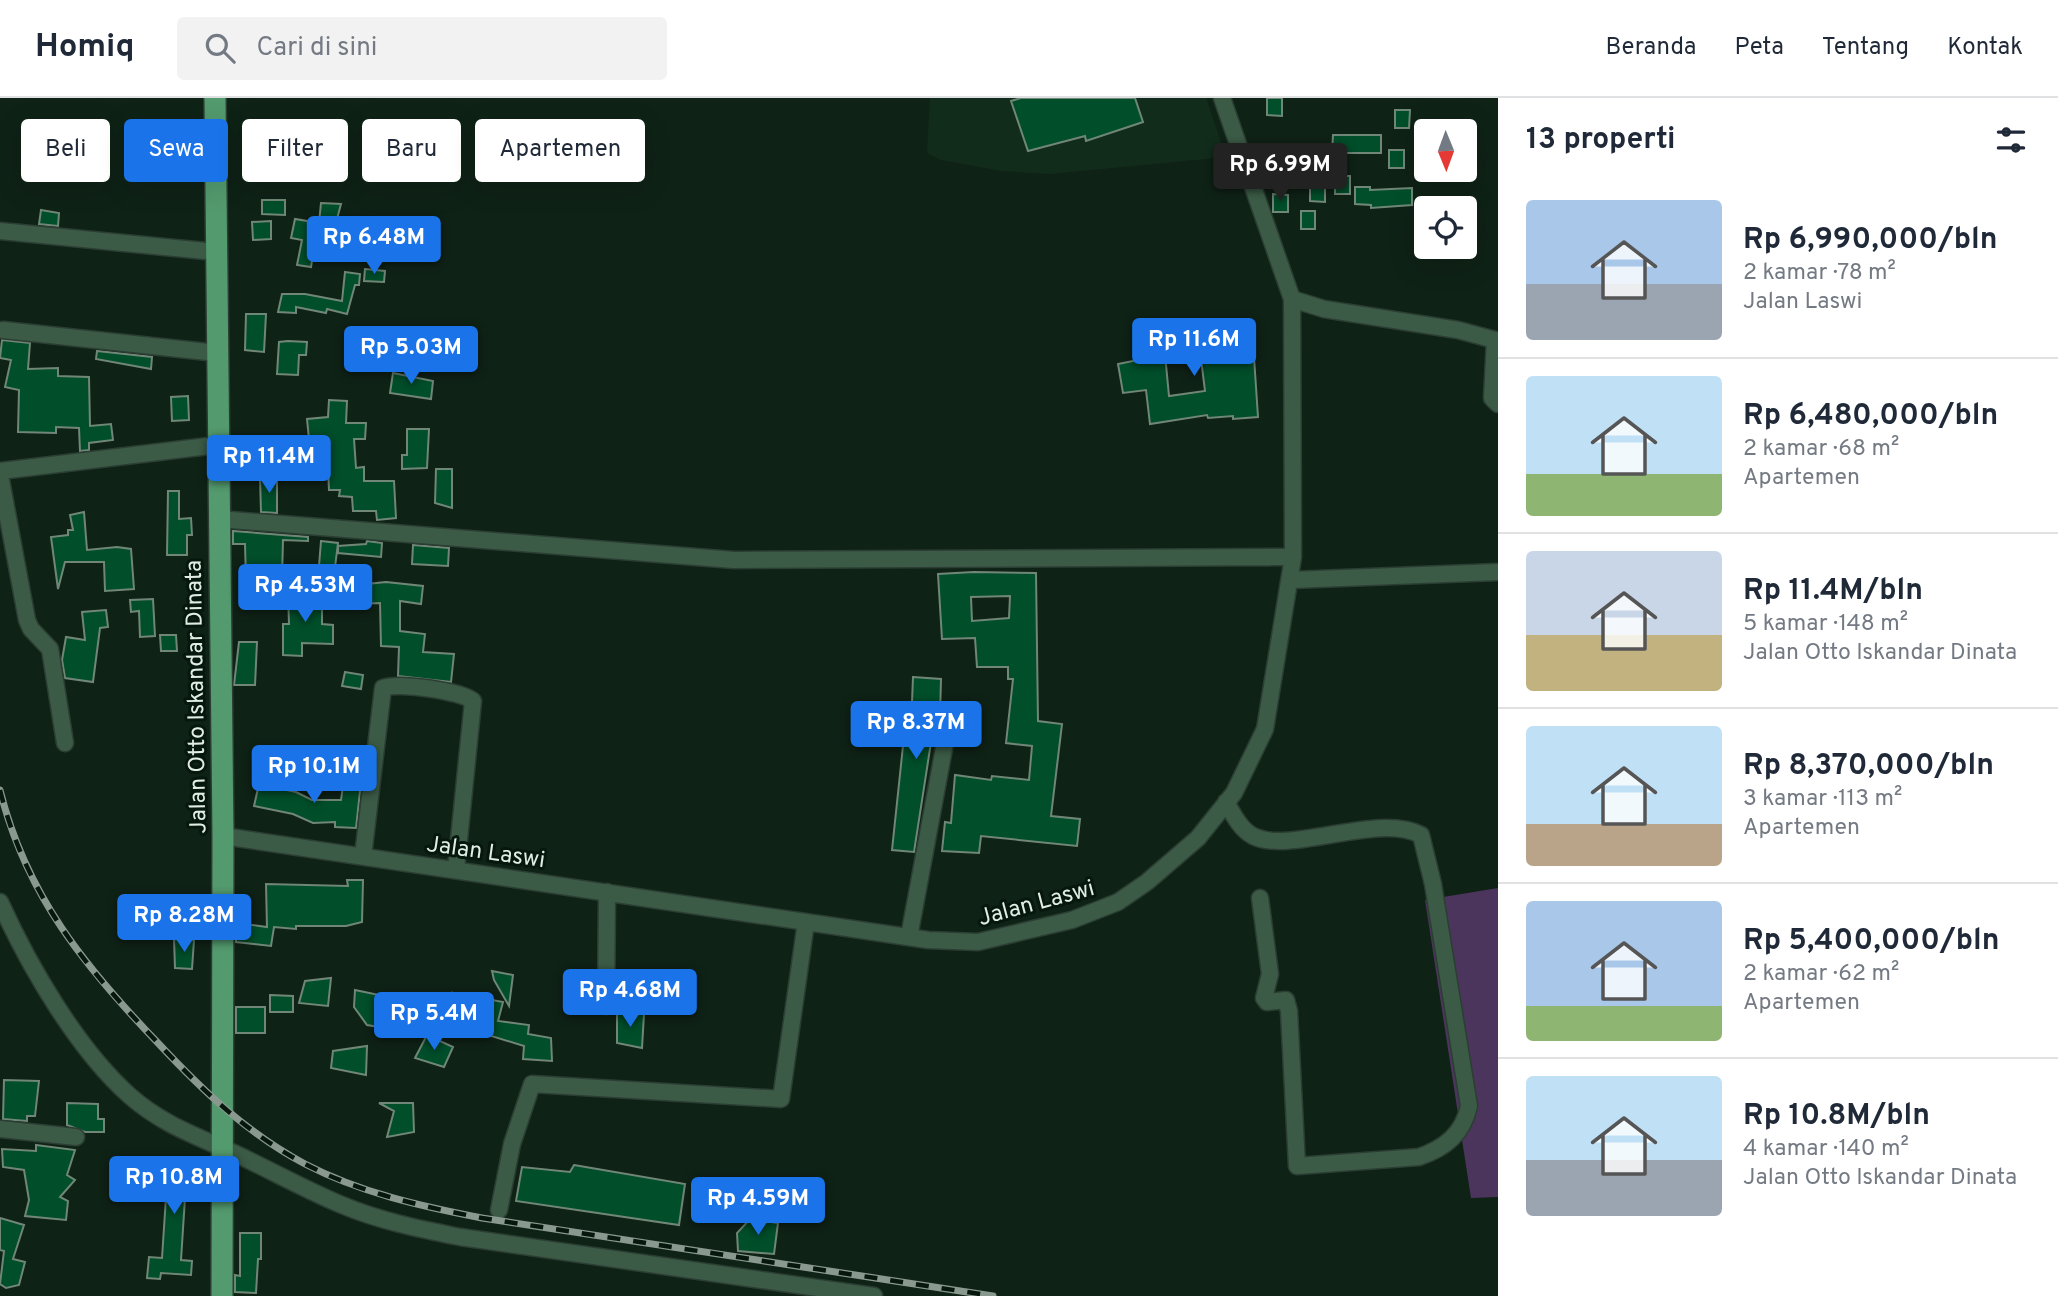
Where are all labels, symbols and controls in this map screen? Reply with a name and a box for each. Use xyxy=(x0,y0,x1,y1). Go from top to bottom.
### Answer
search box xyxy=(177,17,667,80)
text: Homiq xyxy=(35,27,135,69)
icon: search xyxy=(201,29,239,67)
text: Cari di sini xyxy=(257,32,377,65)
text: Beranda xyxy=(1606,33,1697,63)
text: Peta xyxy=(1735,33,1784,63)
text: Tentang xyxy=(1822,33,1909,63)
text: Kontak xyxy=(1947,33,2023,63)
chip: Beli xyxy=(21,119,110,182)
chip: Sewa xyxy=(124,119,228,182)
chip: Filter xyxy=(242,119,348,182)
chip: Baru xyxy=(362,119,461,182)
chip: Apartemen xyxy=(475,119,645,182)
north arrow xyxy=(1414,119,1477,182)
map controls xyxy=(1414,119,1477,259)
icon: filters xyxy=(1992,121,2030,159)
text: 13 properti xyxy=(1526,122,1676,159)
pin: Rp 6.99M xyxy=(1208,144,1352,203)
text: Rp 6.99M xyxy=(1229,151,1331,180)
button: locate xyxy=(1414,196,1477,259)
pin: Rp 6.48M xyxy=(302,216,446,276)
text: Rp 6,990,000/bln xyxy=(1743,222,1998,259)
text: Rp 6.48M xyxy=(323,224,425,253)
icon: home xyxy=(1582,228,1666,312)
text: 2 kamar · 78 m² xyxy=(1743,259,1896,288)
text: Jalan Laswi xyxy=(1743,288,1862,317)
pin: Rp 11.6M xyxy=(1122,318,1266,378)
text: Rp 11.6M xyxy=(1148,326,1240,355)
pin: Rp 5.03M xyxy=(339,327,483,386)
text: Rp 5.03M xyxy=(360,334,462,363)
text: Rp 6,480,000/bln xyxy=(1743,398,1998,435)
icon: home xyxy=(1582,404,1666,488)
text: 2 kamar · 68 m² xyxy=(1743,435,1899,464)
pin: Rp 11.4M xyxy=(197,436,341,495)
text: Rp 11.4M xyxy=(223,443,315,472)
text: Apartemen xyxy=(1743,464,1860,493)
street label: Jalan Otto Iskandar Dinata xyxy=(181,560,214,834)
pin: Rp 4.53M xyxy=(233,564,377,624)
text: Rp 4.53M xyxy=(254,572,356,601)
text: Rp 11.4M/bln xyxy=(1743,573,1923,610)
icon: home xyxy=(1582,579,1666,663)
text: 5 kamar · 148 m² xyxy=(1743,610,1908,639)
text: Jalan Otto Iskandar Dinata xyxy=(1743,639,2017,668)
pin: Rp 8.37M xyxy=(844,702,988,761)
text: Rp 8.37M xyxy=(867,709,965,738)
pin: Rp 10.1M xyxy=(242,746,386,805)
text: Rp 8,370,000/bln xyxy=(1743,748,1994,785)
text: Rp 10.1M xyxy=(268,753,360,782)
icon: home xyxy=(1582,754,1666,838)
text: 3 kamar · 113 m² xyxy=(1743,785,1902,814)
text: Apartemen xyxy=(1743,814,1860,843)
street label: Jalan Laswi xyxy=(425,831,547,876)
street label: Jalan Laswi xyxy=(975,875,1098,934)
pin: Rp 8.28M xyxy=(112,894,256,954)
text: Rp 8.28M xyxy=(133,902,235,931)
text: Rp 5,400,000/bln xyxy=(1743,923,2000,960)
icon: home xyxy=(1582,929,1666,1013)
text: 2 kamar · 62 m² xyxy=(1743,960,1899,989)
pin: Rp 4.68M xyxy=(558,970,702,1029)
text: Rp 4.68M xyxy=(579,977,681,1006)
text: Apartemen xyxy=(1743,989,1860,1018)
pin: Rp 5.4M xyxy=(369,992,499,1052)
text: Rp 5.4M xyxy=(390,1000,478,1029)
text: Rp 10.8M/bln xyxy=(1743,1098,1930,1135)
icon: home xyxy=(1582,1104,1666,1188)
text: 4 kamar · 140 m² xyxy=(1743,1135,1909,1164)
pin: Rp 10.8M xyxy=(102,1156,246,1216)
text: Rp 10.8M xyxy=(125,1164,223,1193)
text: Jalan Otto Iskandar Dinata xyxy=(1743,1164,2017,1193)
pin: Rp 4.59M xyxy=(686,1178,830,1237)
text: Rp 4.59M xyxy=(707,1185,809,1214)

